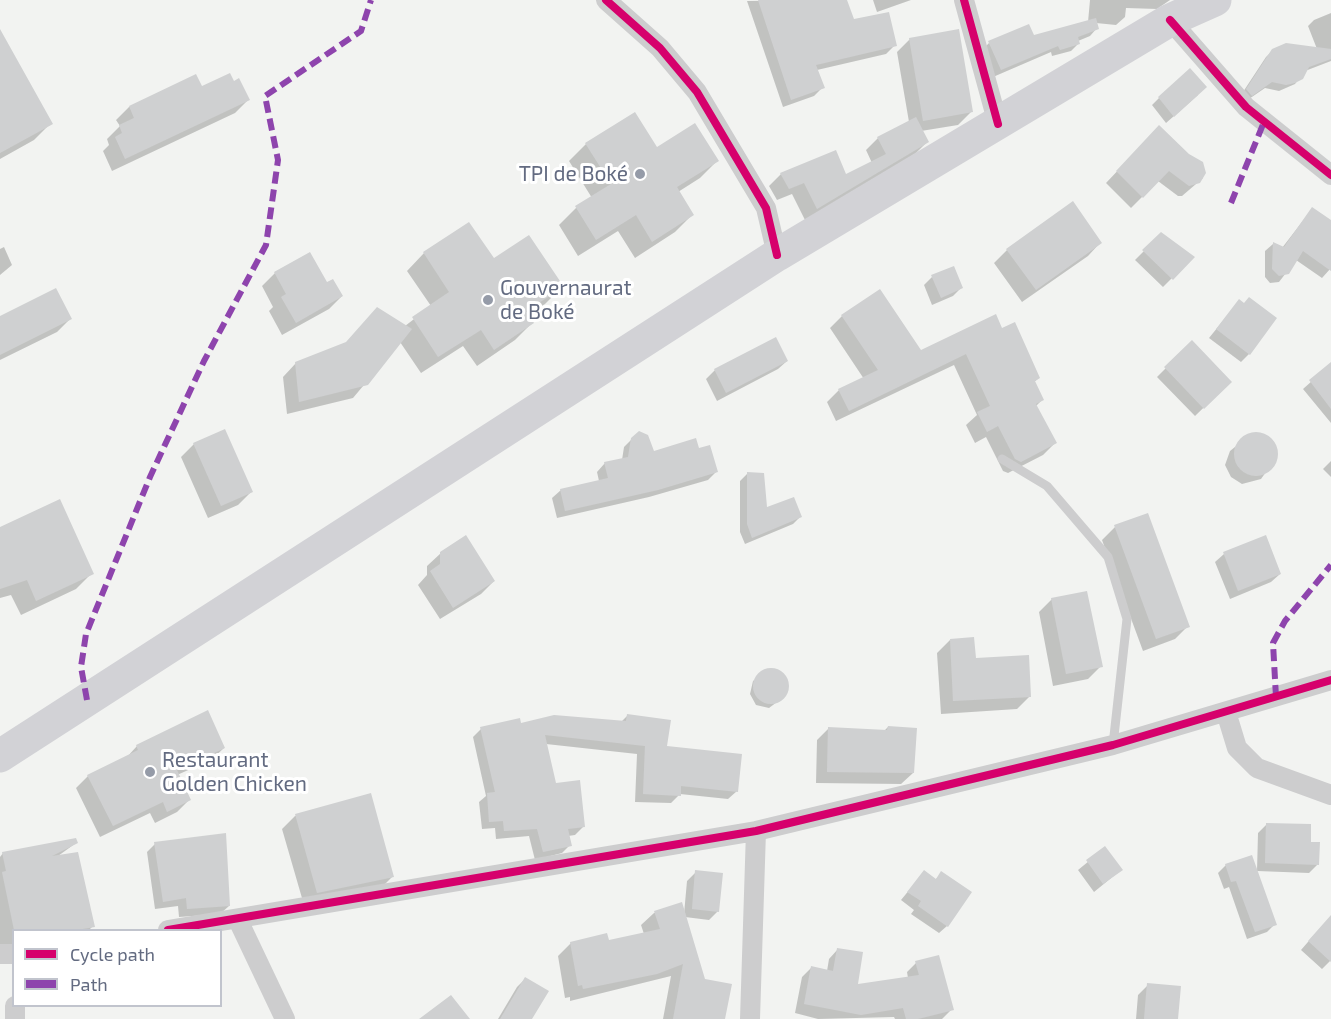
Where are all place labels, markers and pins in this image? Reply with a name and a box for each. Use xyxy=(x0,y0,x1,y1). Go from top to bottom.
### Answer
place label: TPI de Boké xyxy=(519,161,628,187)
marker: TPI de Boké xyxy=(633,167,647,181)
place label: Gouvernaurat de Boké xyxy=(500,275,631,325)
marker: Gouvernaurat de Boké xyxy=(481,293,495,307)
place label: Restaurant Golden Chicken xyxy=(162,747,307,797)
marker: Restaurant Golden Chicken xyxy=(143,765,157,779)

